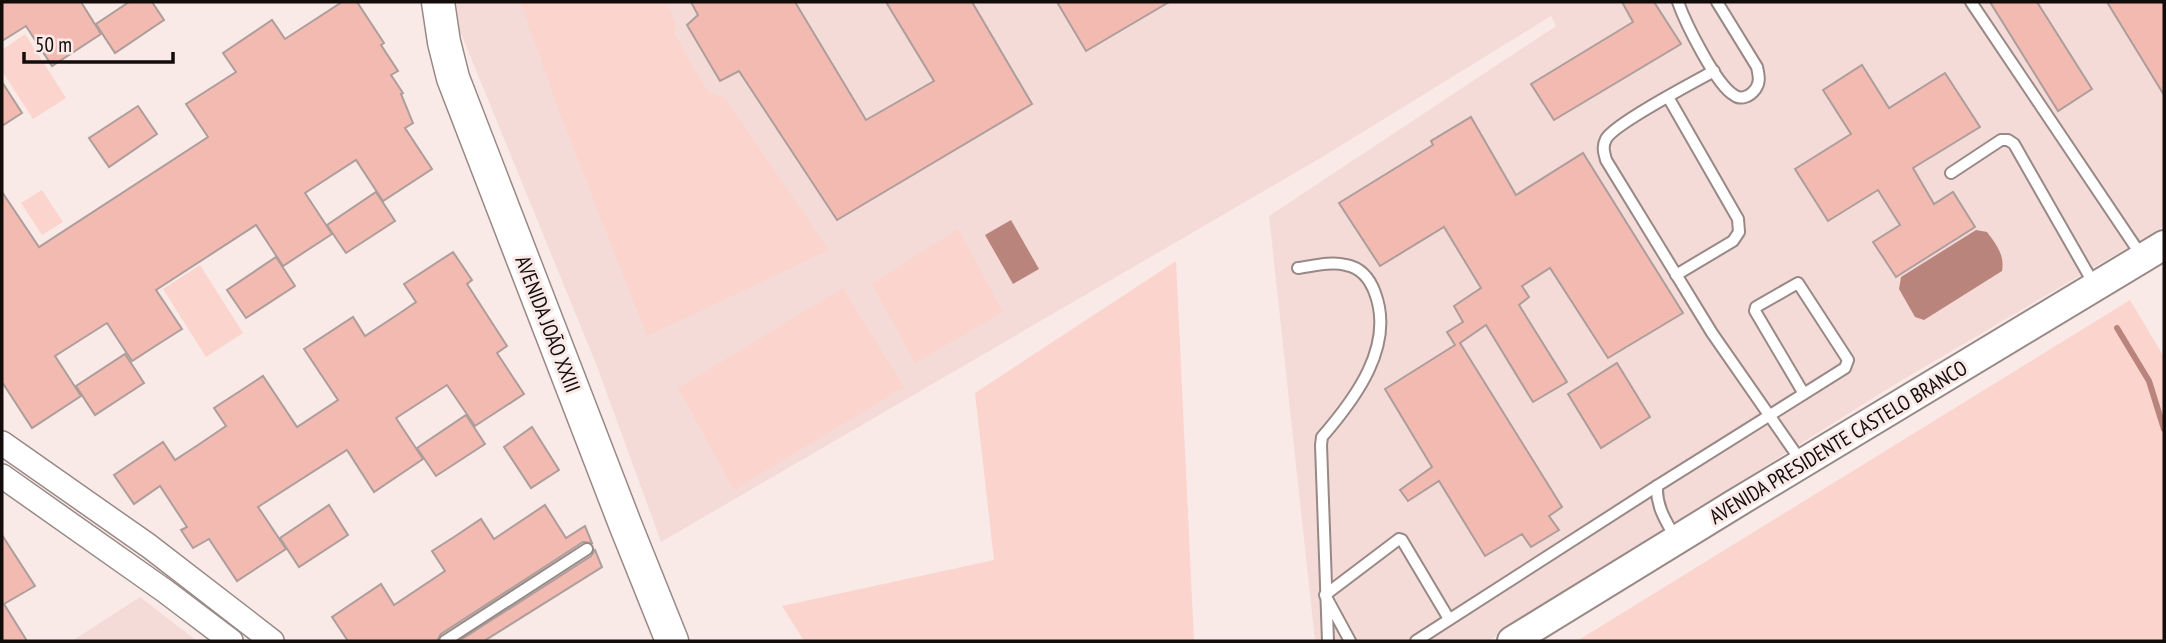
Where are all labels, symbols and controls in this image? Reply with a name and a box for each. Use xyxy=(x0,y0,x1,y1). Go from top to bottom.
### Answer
scale bar xyxy=(24,21,173,65)
text: 50 m xyxy=(35,31,72,58)
street label: AVENIDA JOÃO XXIII xyxy=(509,252,587,396)
street label: AVENIDA PRESIDENTE CASTELO BRANCO xyxy=(1704,354,1972,530)

